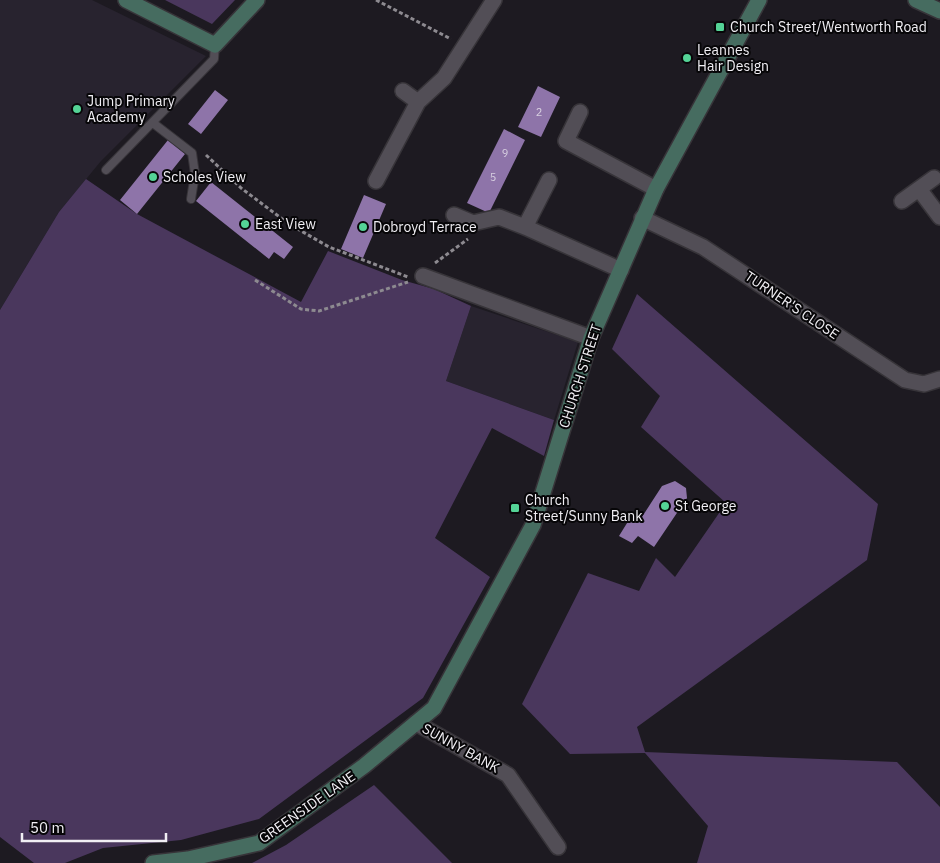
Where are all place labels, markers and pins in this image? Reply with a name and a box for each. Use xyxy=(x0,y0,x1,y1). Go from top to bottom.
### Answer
place label: Church Street/Wentworth Road xyxy=(730,18,927,36)
marker: Church Street/Wentworth Road xyxy=(714,21,726,33)
place label: Leannes Hair Design xyxy=(697,41,769,75)
marker: Leannes Hair Design xyxy=(681,52,693,64)
place label: Jump Primary Academy xyxy=(87,92,175,126)
marker: Jump Primary Academy xyxy=(71,103,83,115)
place label: Scholes View xyxy=(163,168,246,186)
marker: Scholes View xyxy=(147,171,159,183)
place label: East View xyxy=(255,215,316,233)
marker: East View xyxy=(239,218,251,230)
place label: Dobroyd Terrace xyxy=(373,218,477,236)
marker: Dobroyd Terrace xyxy=(357,221,369,233)
place label: Church Street/Sunny Bank xyxy=(525,491,643,525)
place label: St George xyxy=(675,497,737,515)
marker: St George xyxy=(659,500,671,512)
marker: Church Street/Sunny Bank xyxy=(509,502,521,514)

